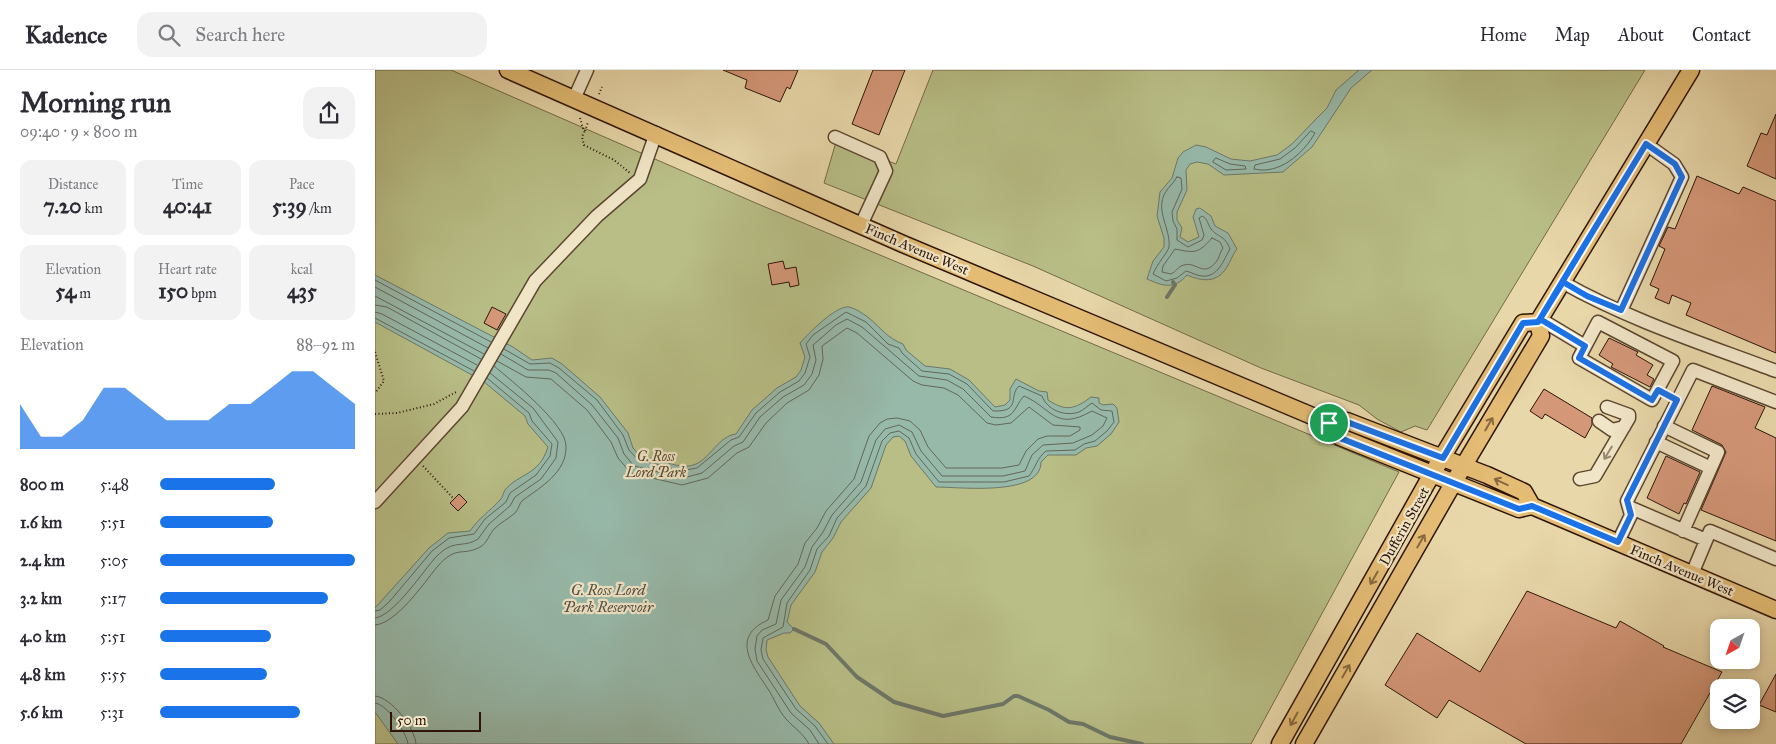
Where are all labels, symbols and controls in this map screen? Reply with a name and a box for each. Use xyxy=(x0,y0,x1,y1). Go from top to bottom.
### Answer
search box xyxy=(137,12,487,57)
text: Kadence xyxy=(25,20,107,50)
icon: search xyxy=(155,21,183,49)
text: Search here xyxy=(195,23,285,46)
text: Home xyxy=(1480,24,1527,46)
text: Map xyxy=(1555,24,1590,46)
text: About xyxy=(1618,24,1664,46)
text: Contact xyxy=(1692,24,1751,46)
text: Morning run xyxy=(20,85,171,120)
button: share xyxy=(303,87,355,139)
text: 09:40 · 9 × 800 m xyxy=(20,122,137,141)
text: Distance xyxy=(48,176,98,193)
text: Time xyxy=(172,176,203,193)
text: Pace xyxy=(289,176,315,193)
text: 7.20 xyxy=(44,193,81,219)
text: 40:41 xyxy=(163,193,212,219)
text: 5:39 xyxy=(272,193,307,219)
text: km xyxy=(81,200,103,217)
text: /km xyxy=(307,200,332,217)
street label: Finch Avenue West xyxy=(862,220,971,279)
text: Elevation xyxy=(45,261,101,278)
text: Heart rate xyxy=(158,261,217,278)
text: kcal xyxy=(291,261,313,278)
text: 54 xyxy=(55,278,76,304)
text: 150 xyxy=(158,278,188,304)
text: 435 xyxy=(287,278,317,304)
text: m xyxy=(76,285,91,302)
text: bpm xyxy=(188,285,217,302)
text: Elevation xyxy=(20,335,84,354)
text: 88–92 m xyxy=(296,335,355,354)
pin xyxy=(1308,402,1350,444)
icon: arrive xyxy=(1315,409,1343,437)
one-way arrow xyxy=(1484,417,1494,431)
one-way arrow xyxy=(1603,445,1613,459)
park label: G. Ross Lord Park xyxy=(625,448,687,481)
text: 800 m xyxy=(20,475,64,494)
text: 5:48 xyxy=(100,475,129,494)
one-way arrow xyxy=(1494,477,1509,486)
street label: Dufferin Street xyxy=(1376,484,1433,568)
text: 1.6 km xyxy=(20,513,62,532)
text: 5:51 xyxy=(100,513,125,532)
one-way arrow xyxy=(1416,534,1426,549)
street label: Finch Avenue West xyxy=(1627,541,1736,600)
text: 2.4 km xyxy=(20,551,65,570)
text: 5:05 xyxy=(100,551,128,570)
one-way arrow xyxy=(1369,571,1379,585)
water label: G. Ross Lord Park Reservoir xyxy=(563,581,654,616)
text: 3.2 km xyxy=(20,589,62,608)
text: 5:17 xyxy=(100,589,126,608)
north arrow xyxy=(1710,619,1760,669)
map controls xyxy=(1710,619,1760,729)
text: 4.0 km xyxy=(20,627,66,646)
text: 5:51 xyxy=(100,627,125,646)
text: 4.8 km xyxy=(20,665,65,684)
text: 5:55 xyxy=(100,665,126,684)
one-way arrow xyxy=(1341,665,1351,679)
button: layers xyxy=(1710,679,1760,729)
text: 5.6 km xyxy=(20,703,63,722)
text: 5:31 xyxy=(100,703,124,722)
scale bar xyxy=(390,709,481,732)
text: 50 m xyxy=(397,712,426,729)
one-way arrow xyxy=(1289,712,1299,726)

